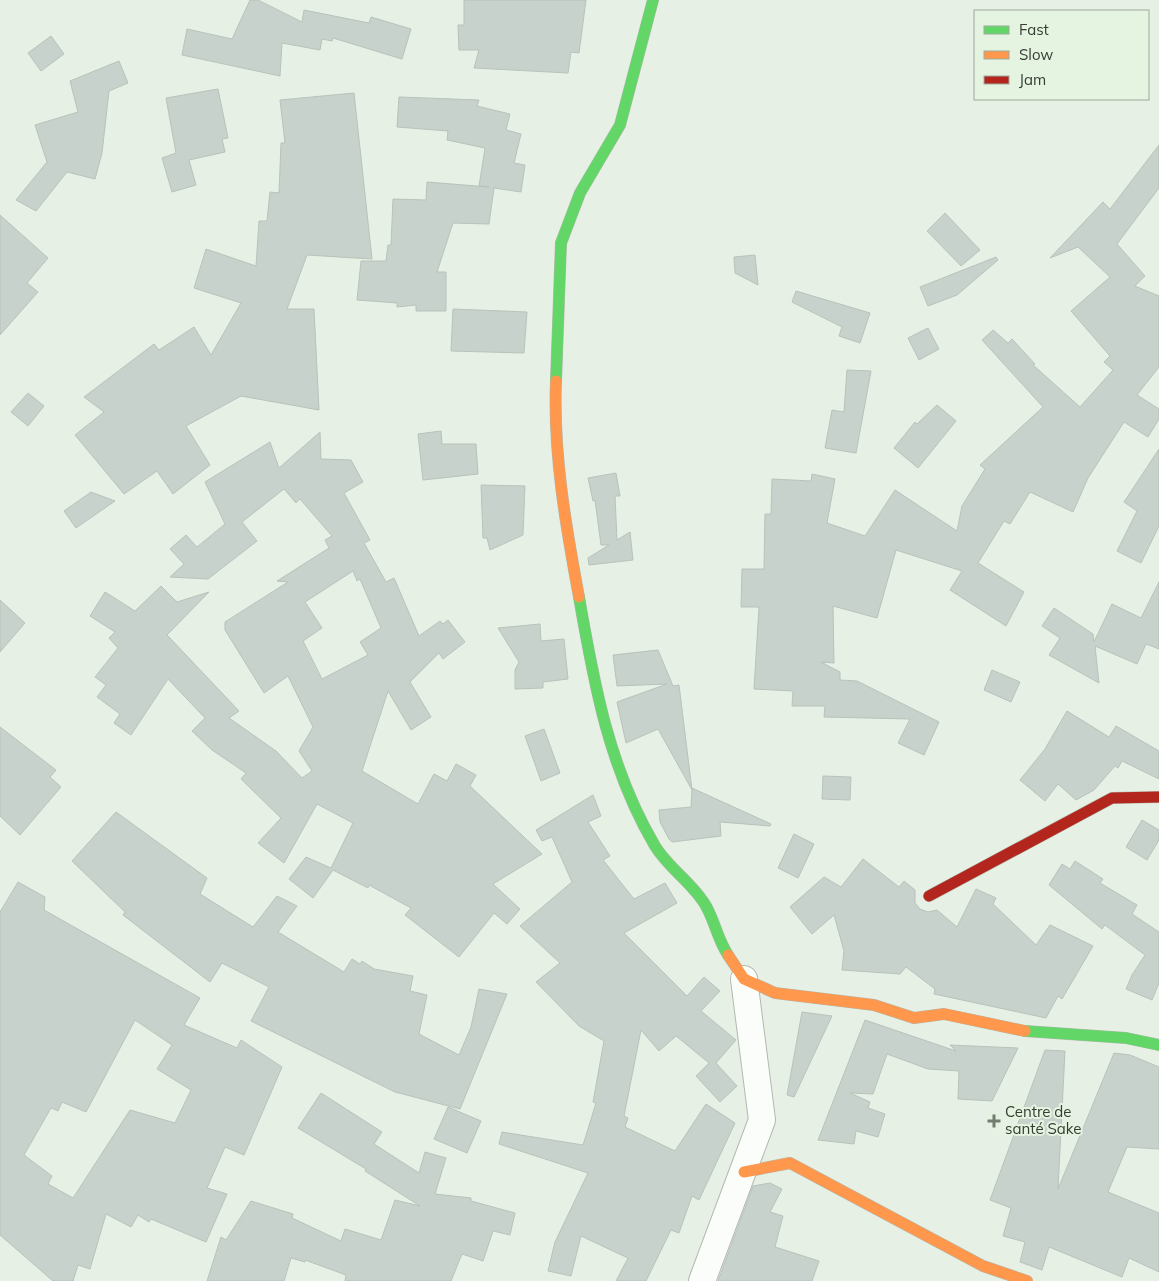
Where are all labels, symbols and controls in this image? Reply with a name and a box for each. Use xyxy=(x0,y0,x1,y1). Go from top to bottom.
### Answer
legend xyxy=(974,10,1149,100)
text: Fast xyxy=(1019,20,1049,39)
text: Slow xyxy=(1019,45,1053,64)
text: Jam xyxy=(1019,70,1046,89)
place label: Centre de santé Sake xyxy=(1005,1102,1082,1138)
marker: Centre de santé Sake xyxy=(987,1114,1001,1128)

